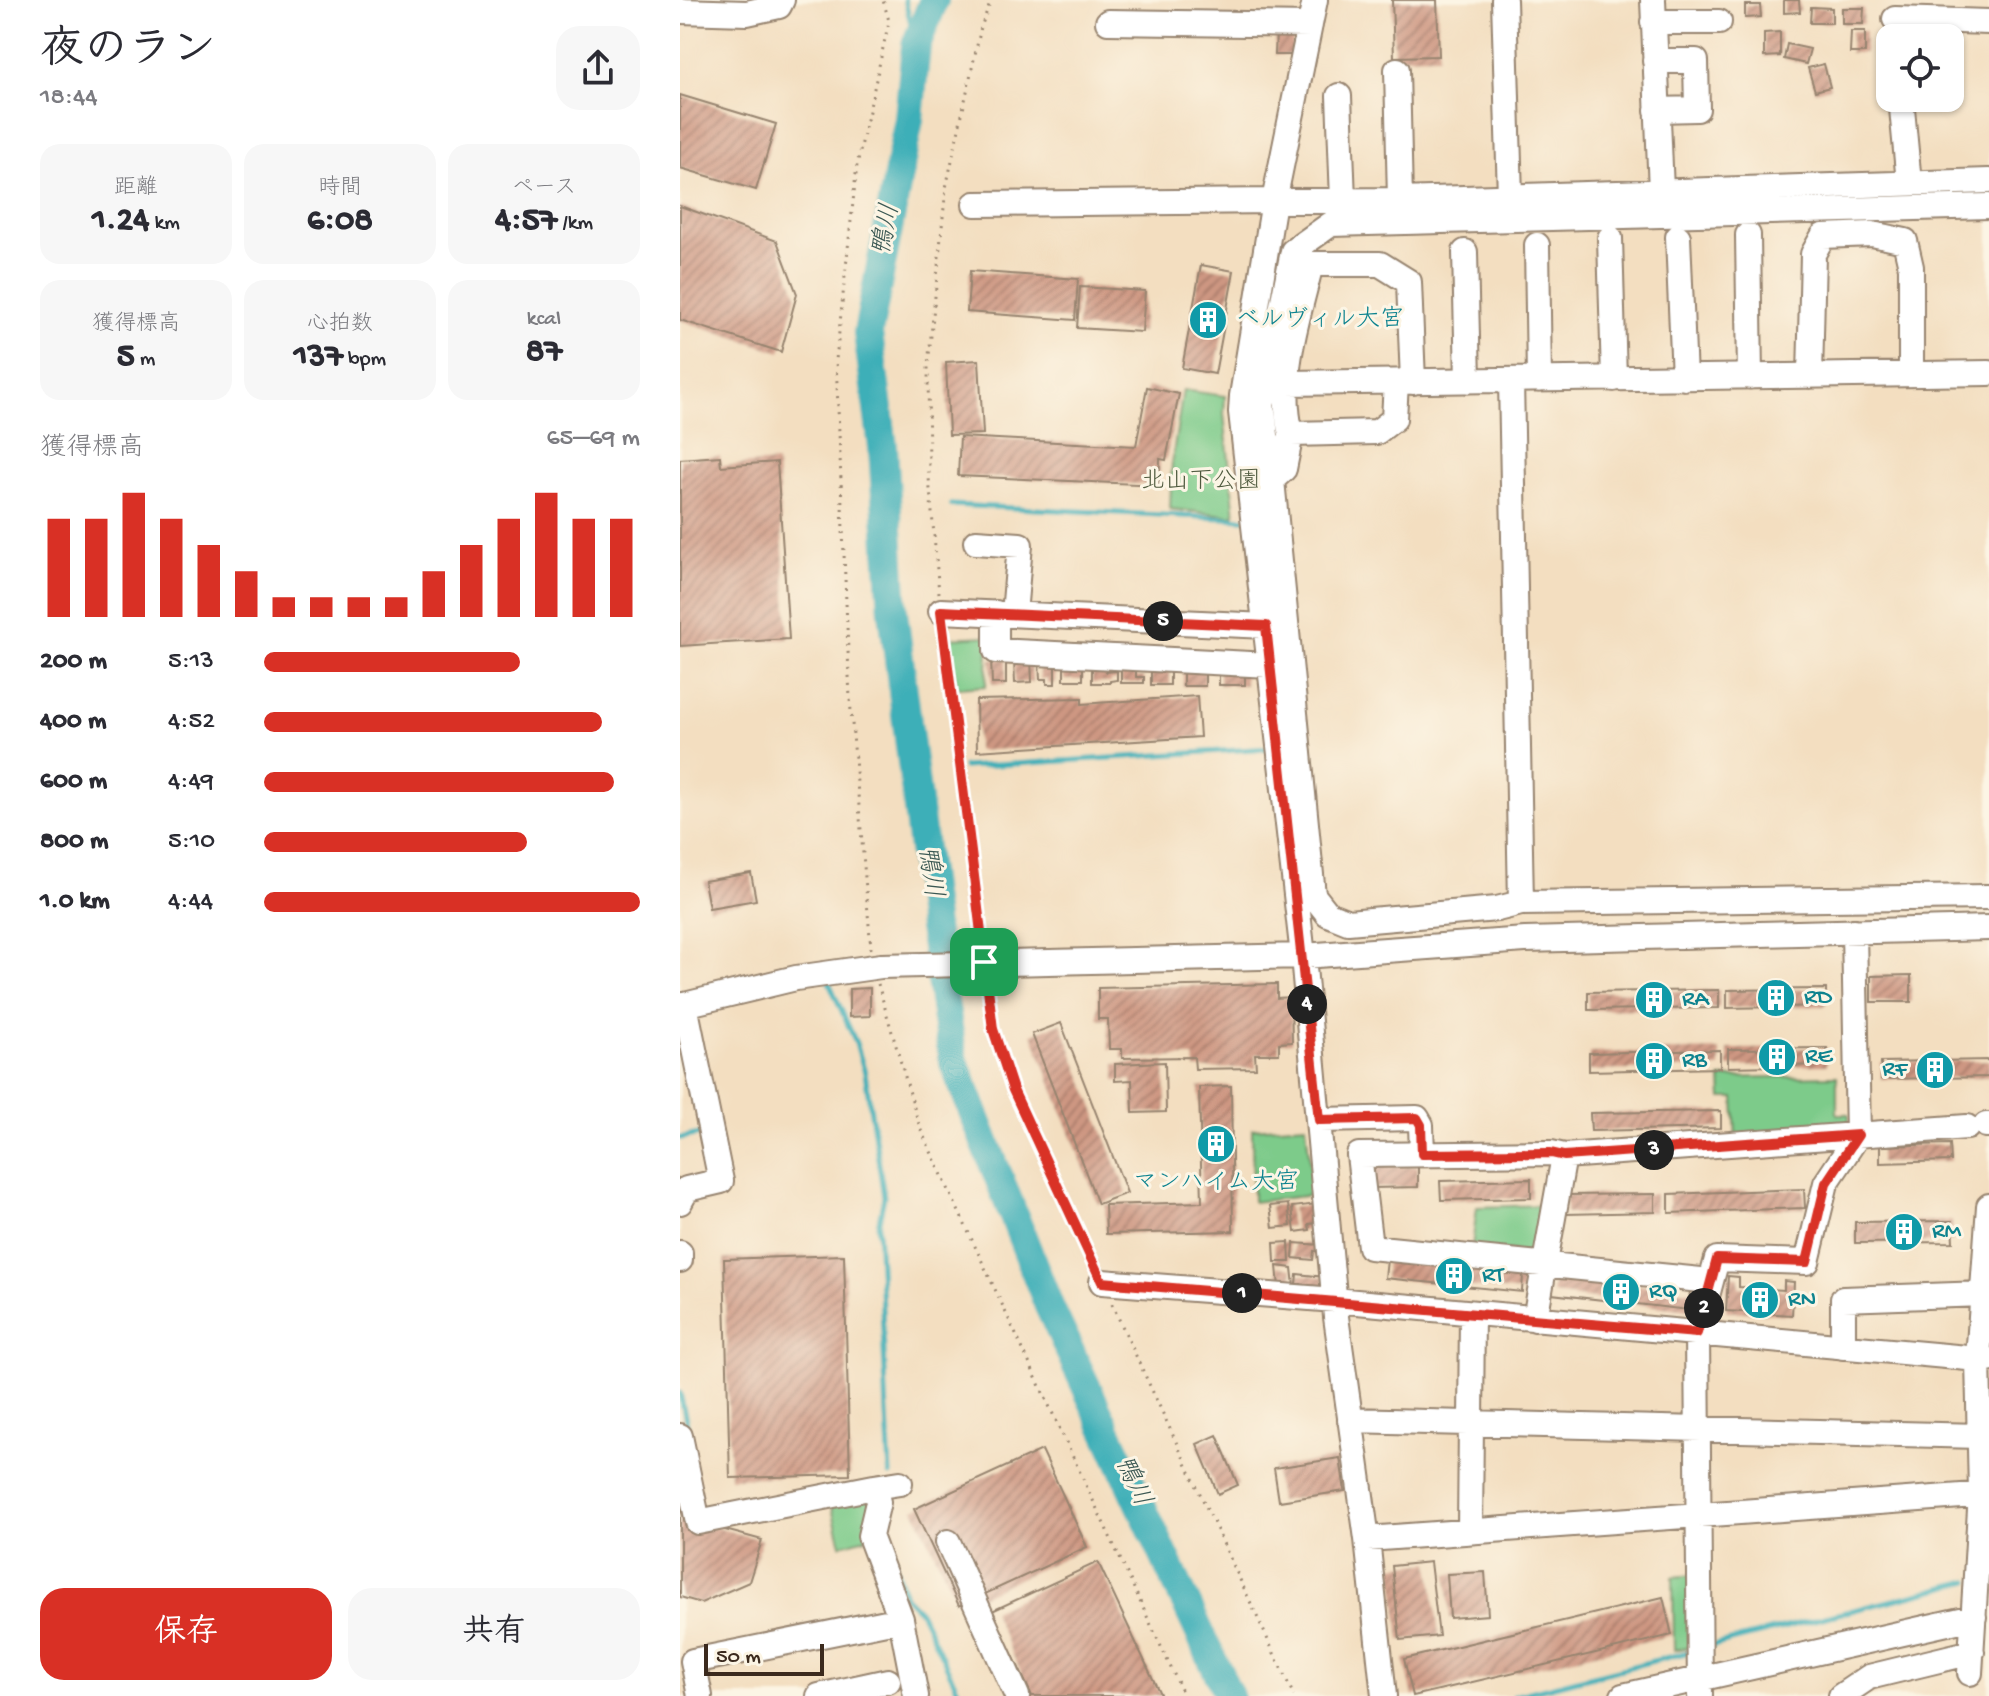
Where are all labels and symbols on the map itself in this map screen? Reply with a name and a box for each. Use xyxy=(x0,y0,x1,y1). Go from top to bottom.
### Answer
water label: 鴨川 xyxy=(866,201,908,258)
building icon: ベルヴィル大宮 xyxy=(1187,299,1229,341)
place label: ベルヴィル大宮 xyxy=(1236,305,1404,335)
park label: 北山下公園 xyxy=(1141,468,1261,497)
pin: 5 xyxy=(1143,601,1183,641)
water label: 鴨川 xyxy=(909,844,949,900)
pin xyxy=(950,928,1018,996)
building icon: RD xyxy=(1755,977,1797,1019)
building icon: RA xyxy=(1633,979,1675,1021)
pin: 4 xyxy=(1287,984,1327,1024)
place label: RD xyxy=(1804,984,1833,1013)
place label: RA xyxy=(1682,986,1711,1015)
building icon: RE xyxy=(1756,1036,1798,1078)
building icon: RB xyxy=(1633,1040,1675,1082)
place label: RE xyxy=(1805,1043,1834,1072)
place label: RB xyxy=(1682,1047,1708,1076)
building icon: RF xyxy=(1914,1049,1956,1091)
place label: RF xyxy=(1882,1056,1909,1085)
building icon: マンハイム大宮 xyxy=(1195,1123,1237,1165)
pin: 3 xyxy=(1634,1130,1674,1170)
place label: マンハイム大宮 xyxy=(1133,1168,1299,1198)
building icon: RM xyxy=(1883,1211,1925,1253)
place label: RM xyxy=(1932,1218,1962,1247)
building icon: RT xyxy=(1433,1255,1475,1297)
place label: RT xyxy=(1482,1262,1506,1291)
building icon: RQ xyxy=(1600,1271,1642,1313)
pin: 1 xyxy=(1222,1273,1262,1313)
place label: RQ xyxy=(1649,1278,1678,1307)
building icon: RN xyxy=(1739,1279,1781,1321)
place label: RN xyxy=(1788,1286,1816,1315)
pin: 2 xyxy=(1684,1288,1724,1328)
water label: 鴨川 xyxy=(1106,1451,1158,1512)
scale bar xyxy=(704,1640,824,1676)

